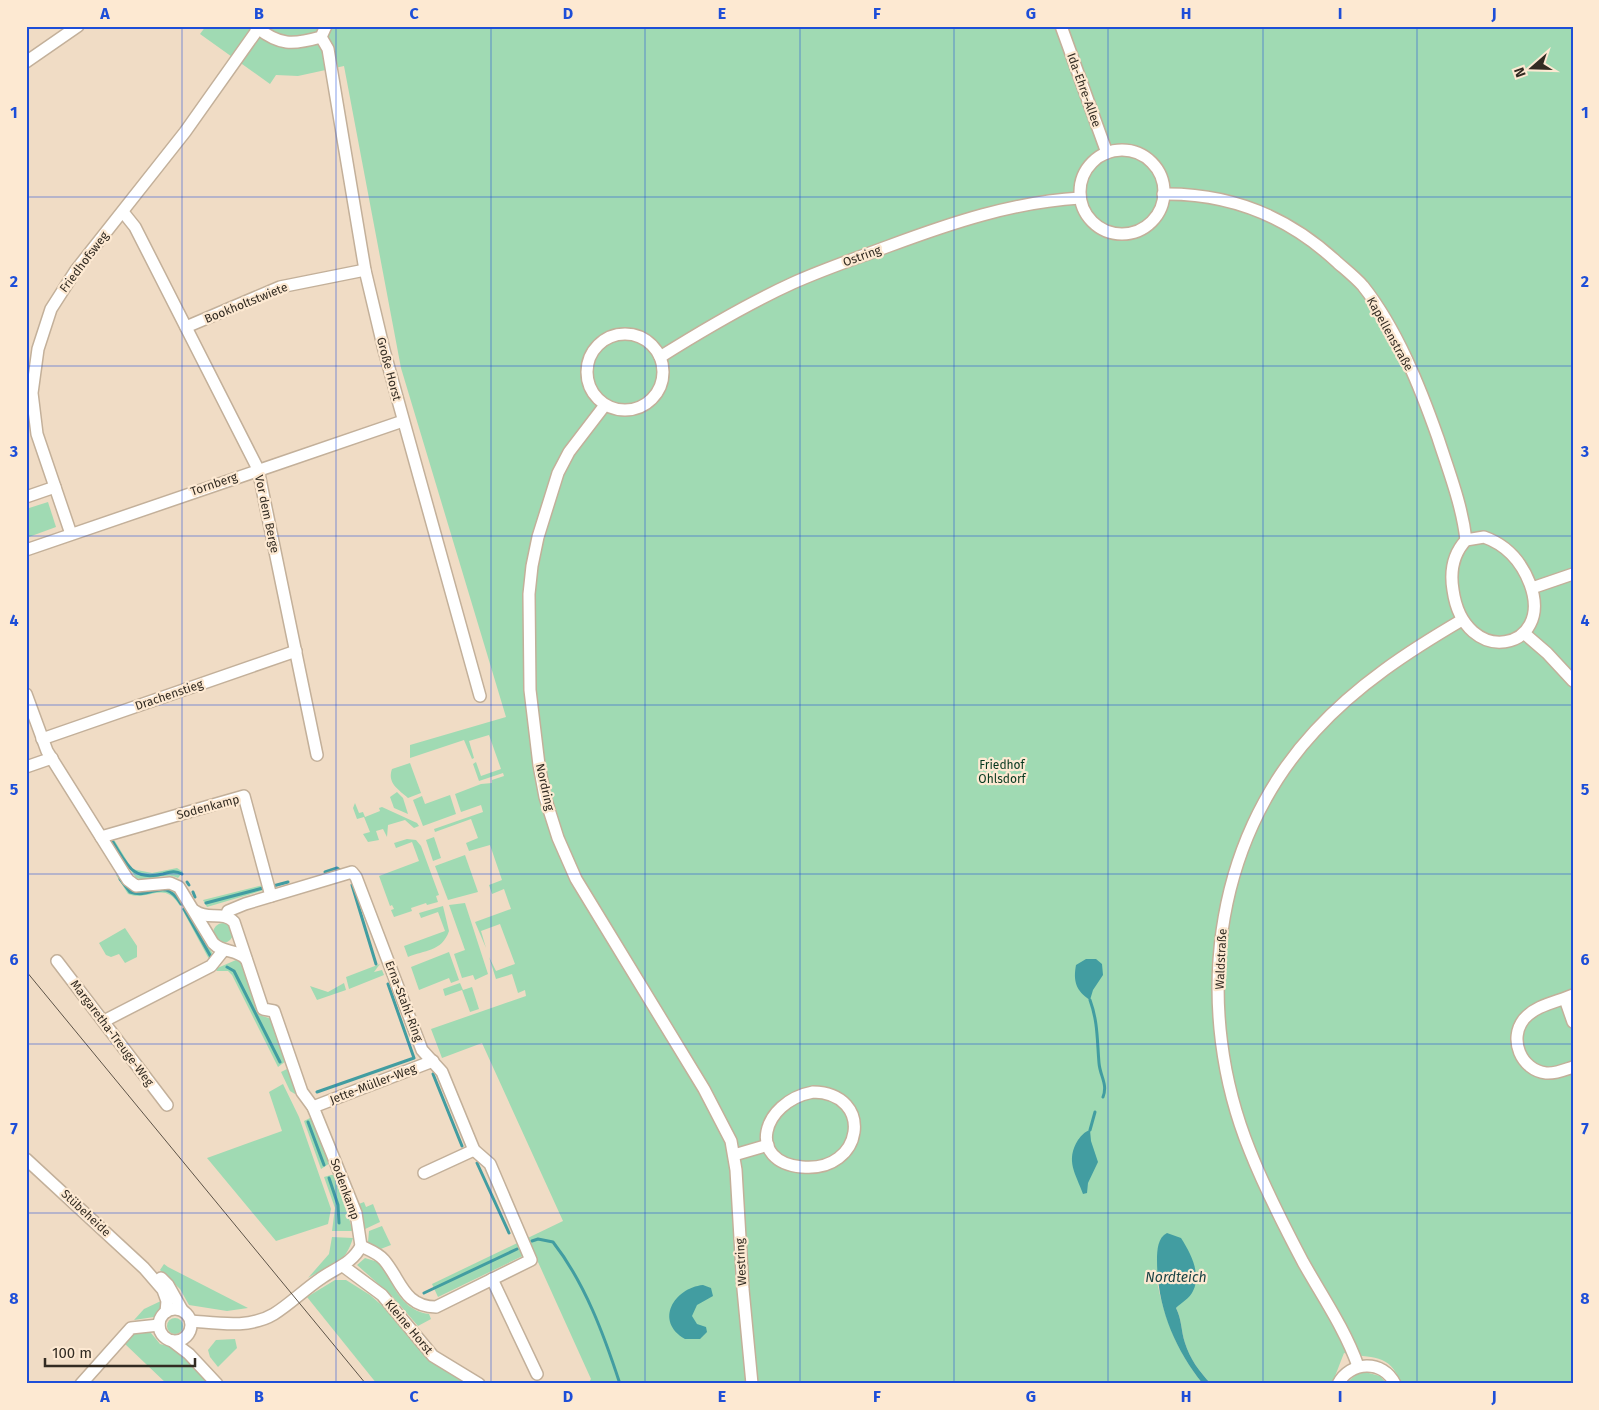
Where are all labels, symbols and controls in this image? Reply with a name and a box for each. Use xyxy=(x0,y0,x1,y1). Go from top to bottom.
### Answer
text: A xyxy=(99,4,110,23)
text: B xyxy=(254,4,264,23)
text: C xyxy=(409,4,419,23)
text: D xyxy=(563,4,573,23)
text: E xyxy=(718,4,726,23)
text: F xyxy=(873,4,881,23)
text: G xyxy=(1026,4,1036,23)
text: H xyxy=(1181,4,1191,23)
text: I xyxy=(1338,4,1342,23)
text: J xyxy=(1490,4,1497,23)
north arrow xyxy=(1506,42,1556,92)
street label: Ida-Ehre-Allee xyxy=(1064,51,1104,129)
text: N xyxy=(1511,65,1530,80)
text: 1 xyxy=(10,103,18,122)
text: 1 xyxy=(1581,103,1589,122)
street label: Friedhofsweg xyxy=(57,228,112,295)
street label: Ostring xyxy=(841,242,884,269)
text: 2 xyxy=(10,272,18,291)
text: 2 xyxy=(1581,272,1589,291)
street label: Bookholtstwiete xyxy=(202,280,290,326)
street label: Kapellenstraße xyxy=(1364,295,1416,373)
street label: Große Horst xyxy=(374,336,404,403)
text: 3 xyxy=(9,442,18,461)
text: 3 xyxy=(1580,442,1589,461)
street label: Tornberg xyxy=(189,469,240,499)
street label: Vor dem Berge xyxy=(252,474,282,554)
text: 4 xyxy=(9,611,19,630)
text: 4 xyxy=(1580,611,1590,630)
street label: Drachenstieg xyxy=(133,677,206,713)
park label: Friedhof Ohlsdorf xyxy=(978,758,1027,786)
street label: Nordring xyxy=(533,762,557,813)
text: 5 xyxy=(10,780,19,799)
text: 5 xyxy=(1581,780,1590,799)
street label: Sodenkamp xyxy=(175,792,241,822)
street label: Waldstraße xyxy=(1212,928,1230,990)
text: 6 xyxy=(9,950,19,969)
text: 6 xyxy=(1580,950,1590,969)
street label: Erna-Stahl-Ring xyxy=(382,959,426,1044)
street label: Margaretha-Treuge-Weg xyxy=(67,977,157,1089)
street label: Jette-Müller-Weg xyxy=(328,1061,419,1107)
text: 7 xyxy=(10,1119,18,1138)
text: 7 xyxy=(1581,1119,1589,1138)
street label: Sodenkamp xyxy=(327,1156,363,1222)
street label: Stübeheide xyxy=(58,1187,114,1239)
street label: Westring xyxy=(733,1237,749,1286)
water label: Nordteich xyxy=(1145,1269,1207,1286)
text: 8 xyxy=(9,1289,19,1308)
text: 8 xyxy=(1580,1289,1590,1308)
street label: Kleine Horst xyxy=(382,1297,436,1358)
scale bar xyxy=(45,1335,195,1367)
text: 100 m xyxy=(52,1344,92,1362)
text: A xyxy=(99,1387,110,1406)
text: B xyxy=(254,1387,264,1406)
text: C xyxy=(409,1387,419,1406)
text: D xyxy=(563,1387,573,1406)
text: E xyxy=(718,1387,726,1406)
text: F xyxy=(873,1387,881,1406)
text: G xyxy=(1026,1387,1036,1406)
text: H xyxy=(1181,1387,1191,1406)
text: I xyxy=(1338,1387,1342,1406)
text: J xyxy=(1490,1387,1497,1406)

